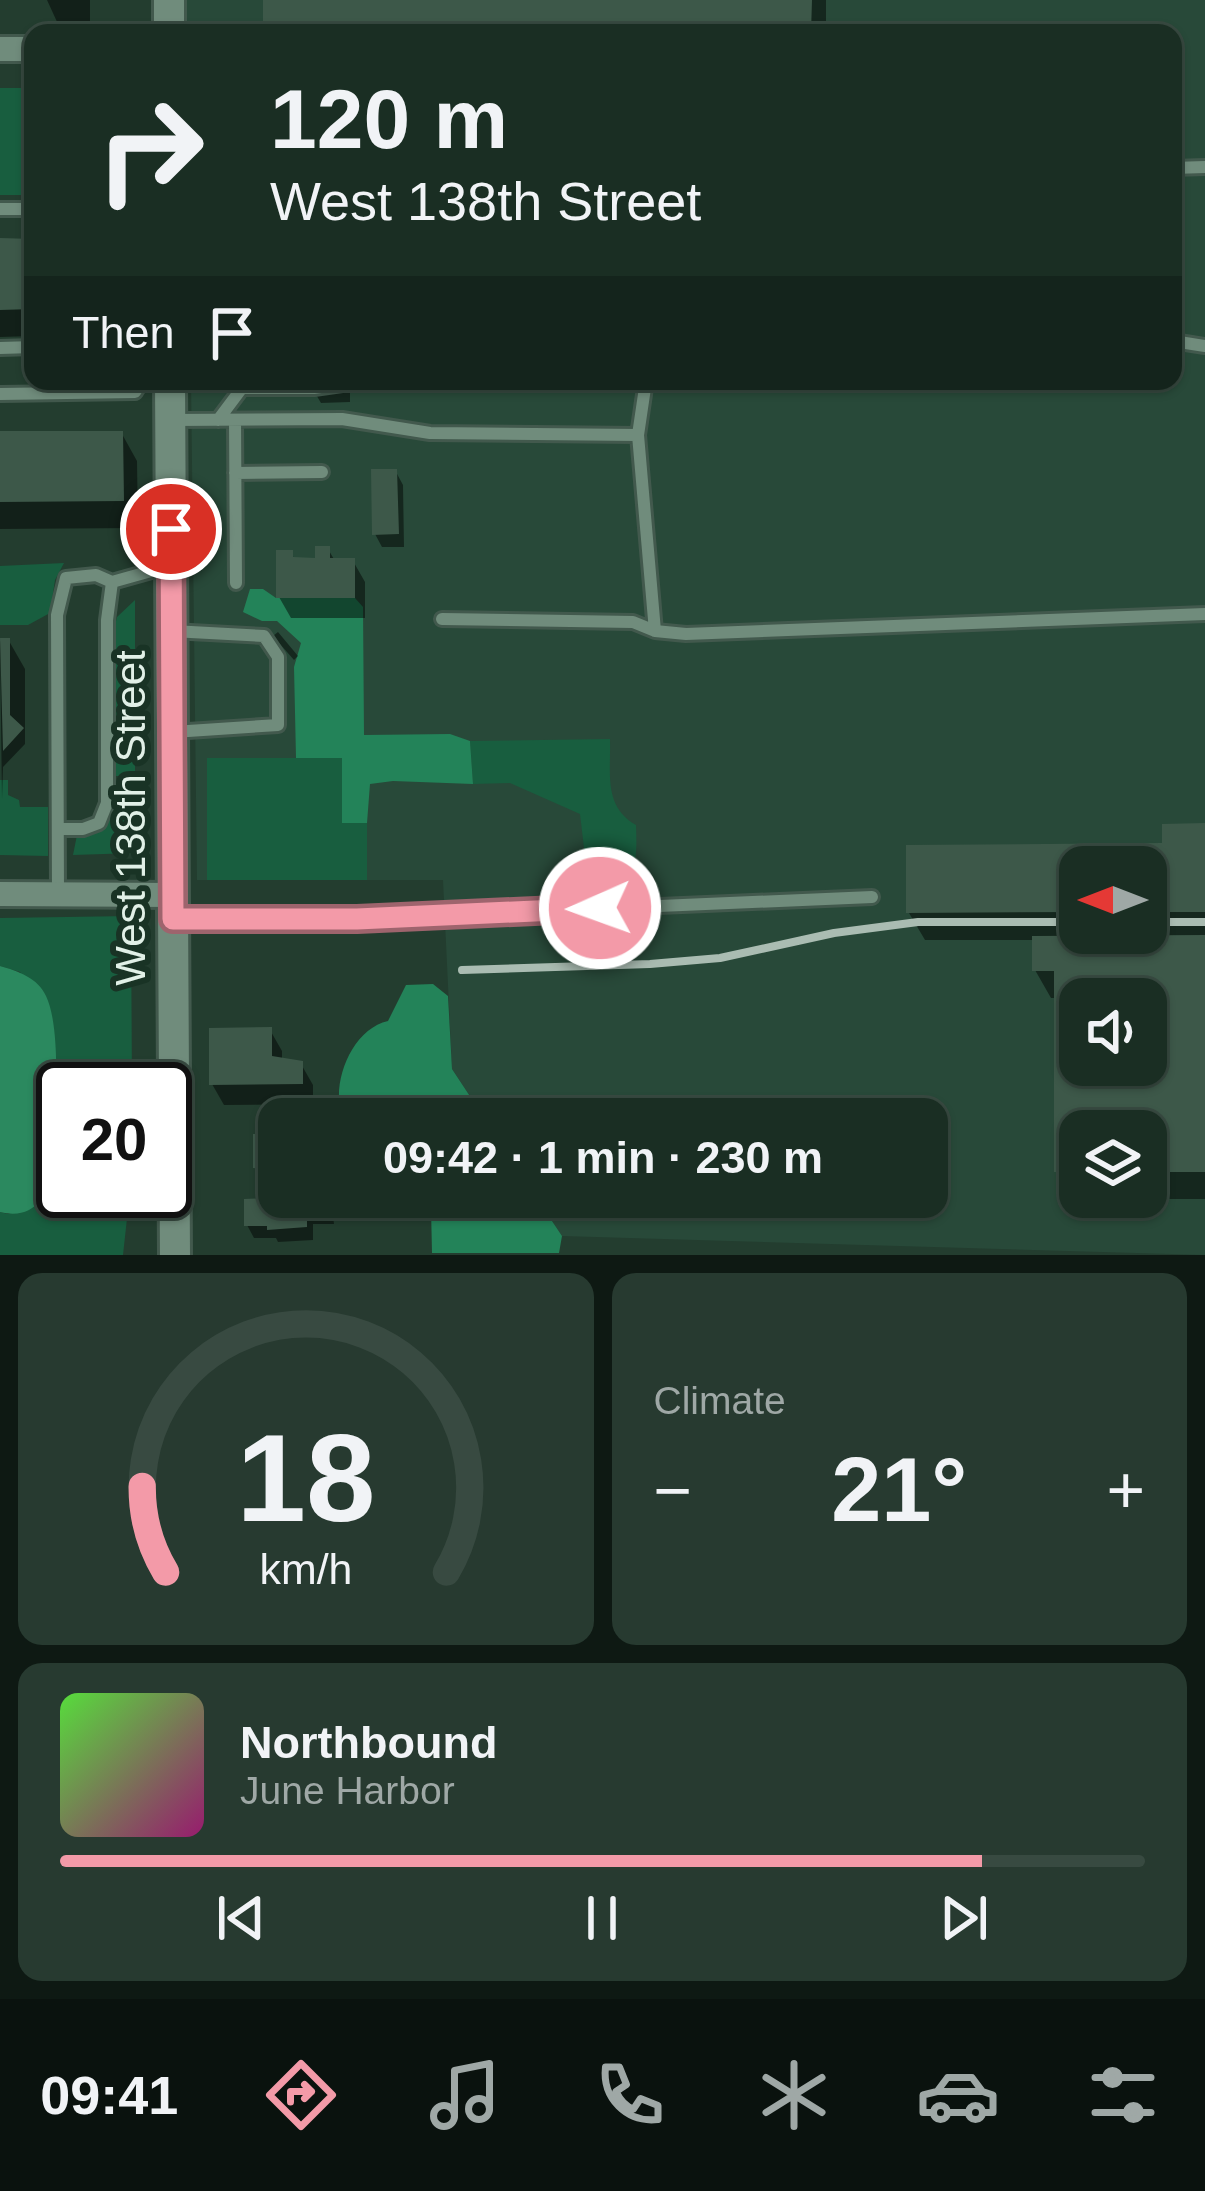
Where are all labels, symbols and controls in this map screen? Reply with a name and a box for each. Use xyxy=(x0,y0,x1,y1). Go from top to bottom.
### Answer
icon: right xyxy=(72,72,228,228)
text: 120 m xyxy=(270,72,508,166)
text: West 138th Street xyxy=(270,171,701,231)
icon: arrive xyxy=(199,300,265,366)
text: Then xyxy=(72,307,175,358)
pin xyxy=(120,478,222,580)
icon: arrive xyxy=(138,496,204,562)
street label: West 138th Street xyxy=(107,650,154,986)
position arrow xyxy=(537,845,663,971)
north arrow xyxy=(1059,846,1167,954)
map controls xyxy=(1059,846,1167,1218)
button: sound xyxy=(1059,978,1167,1086)
speed limit sign: 20 xyxy=(36,1062,192,1218)
button: layers xyxy=(1059,1110,1167,1218)
text: 09:42 · 1 min · 230 m xyxy=(383,1132,823,1183)
text: Climate xyxy=(654,1379,786,1422)
text: 18 xyxy=(236,1408,375,1547)
text: 21° xyxy=(831,1440,967,1540)
text: − xyxy=(654,1453,692,1527)
text: + xyxy=(1106,1453,1145,1527)
text: km/h xyxy=(259,1545,352,1593)
text: Northbound xyxy=(240,1717,497,1768)
text: June Harbor xyxy=(240,1769,455,1812)
icon: previous xyxy=(208,1885,274,1951)
icon: pause xyxy=(569,1885,635,1951)
icon: next xyxy=(931,1885,997,1951)
icon: directions xyxy=(259,2053,343,2137)
icon: music xyxy=(423,2053,507,2137)
icon: phone xyxy=(588,2053,672,2137)
icon: climate xyxy=(752,2053,836,2137)
icon: car xyxy=(916,2053,1000,2137)
icon: filters xyxy=(1081,2053,1165,2137)
text: 09:41 xyxy=(40,2065,178,2125)

